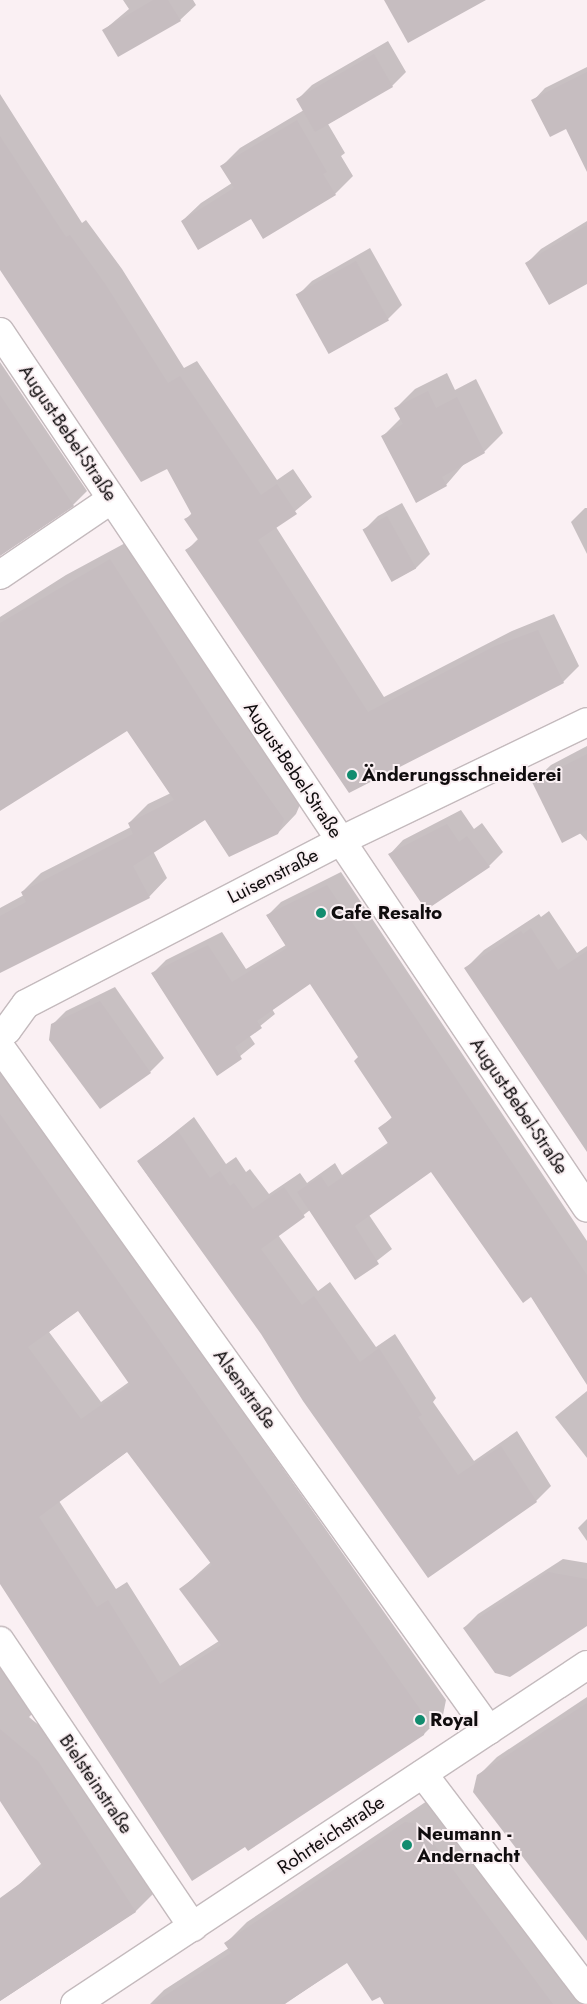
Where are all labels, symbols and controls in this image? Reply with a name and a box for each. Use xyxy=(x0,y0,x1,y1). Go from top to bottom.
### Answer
street label: August-Bebel-Straße xyxy=(14,360,122,506)
street label: August-Bebel-Straße xyxy=(239,697,347,843)
place label: Änderungsschneiderei xyxy=(362,764,562,786)
marker: Änderungsschneiderei xyxy=(346,769,358,781)
street label: Luisenstraße xyxy=(224,843,322,909)
place label: Cafe Resalto xyxy=(331,902,442,924)
marker: Cafe Resalto xyxy=(315,907,327,919)
street label: August-Bebel-Straße xyxy=(465,1033,573,1179)
street label: Alsenstraße xyxy=(209,1345,281,1433)
place label: Royal xyxy=(430,1709,478,1731)
marker: Royal xyxy=(414,1714,426,1726)
street label: Bielsteinstraße xyxy=(54,1730,138,1838)
street label: Rohrteichstraße xyxy=(273,1791,389,1879)
place label: Neumann - Andernacht xyxy=(417,1823,520,1867)
marker: Neumann - Andernacht xyxy=(401,1839,413,1851)

